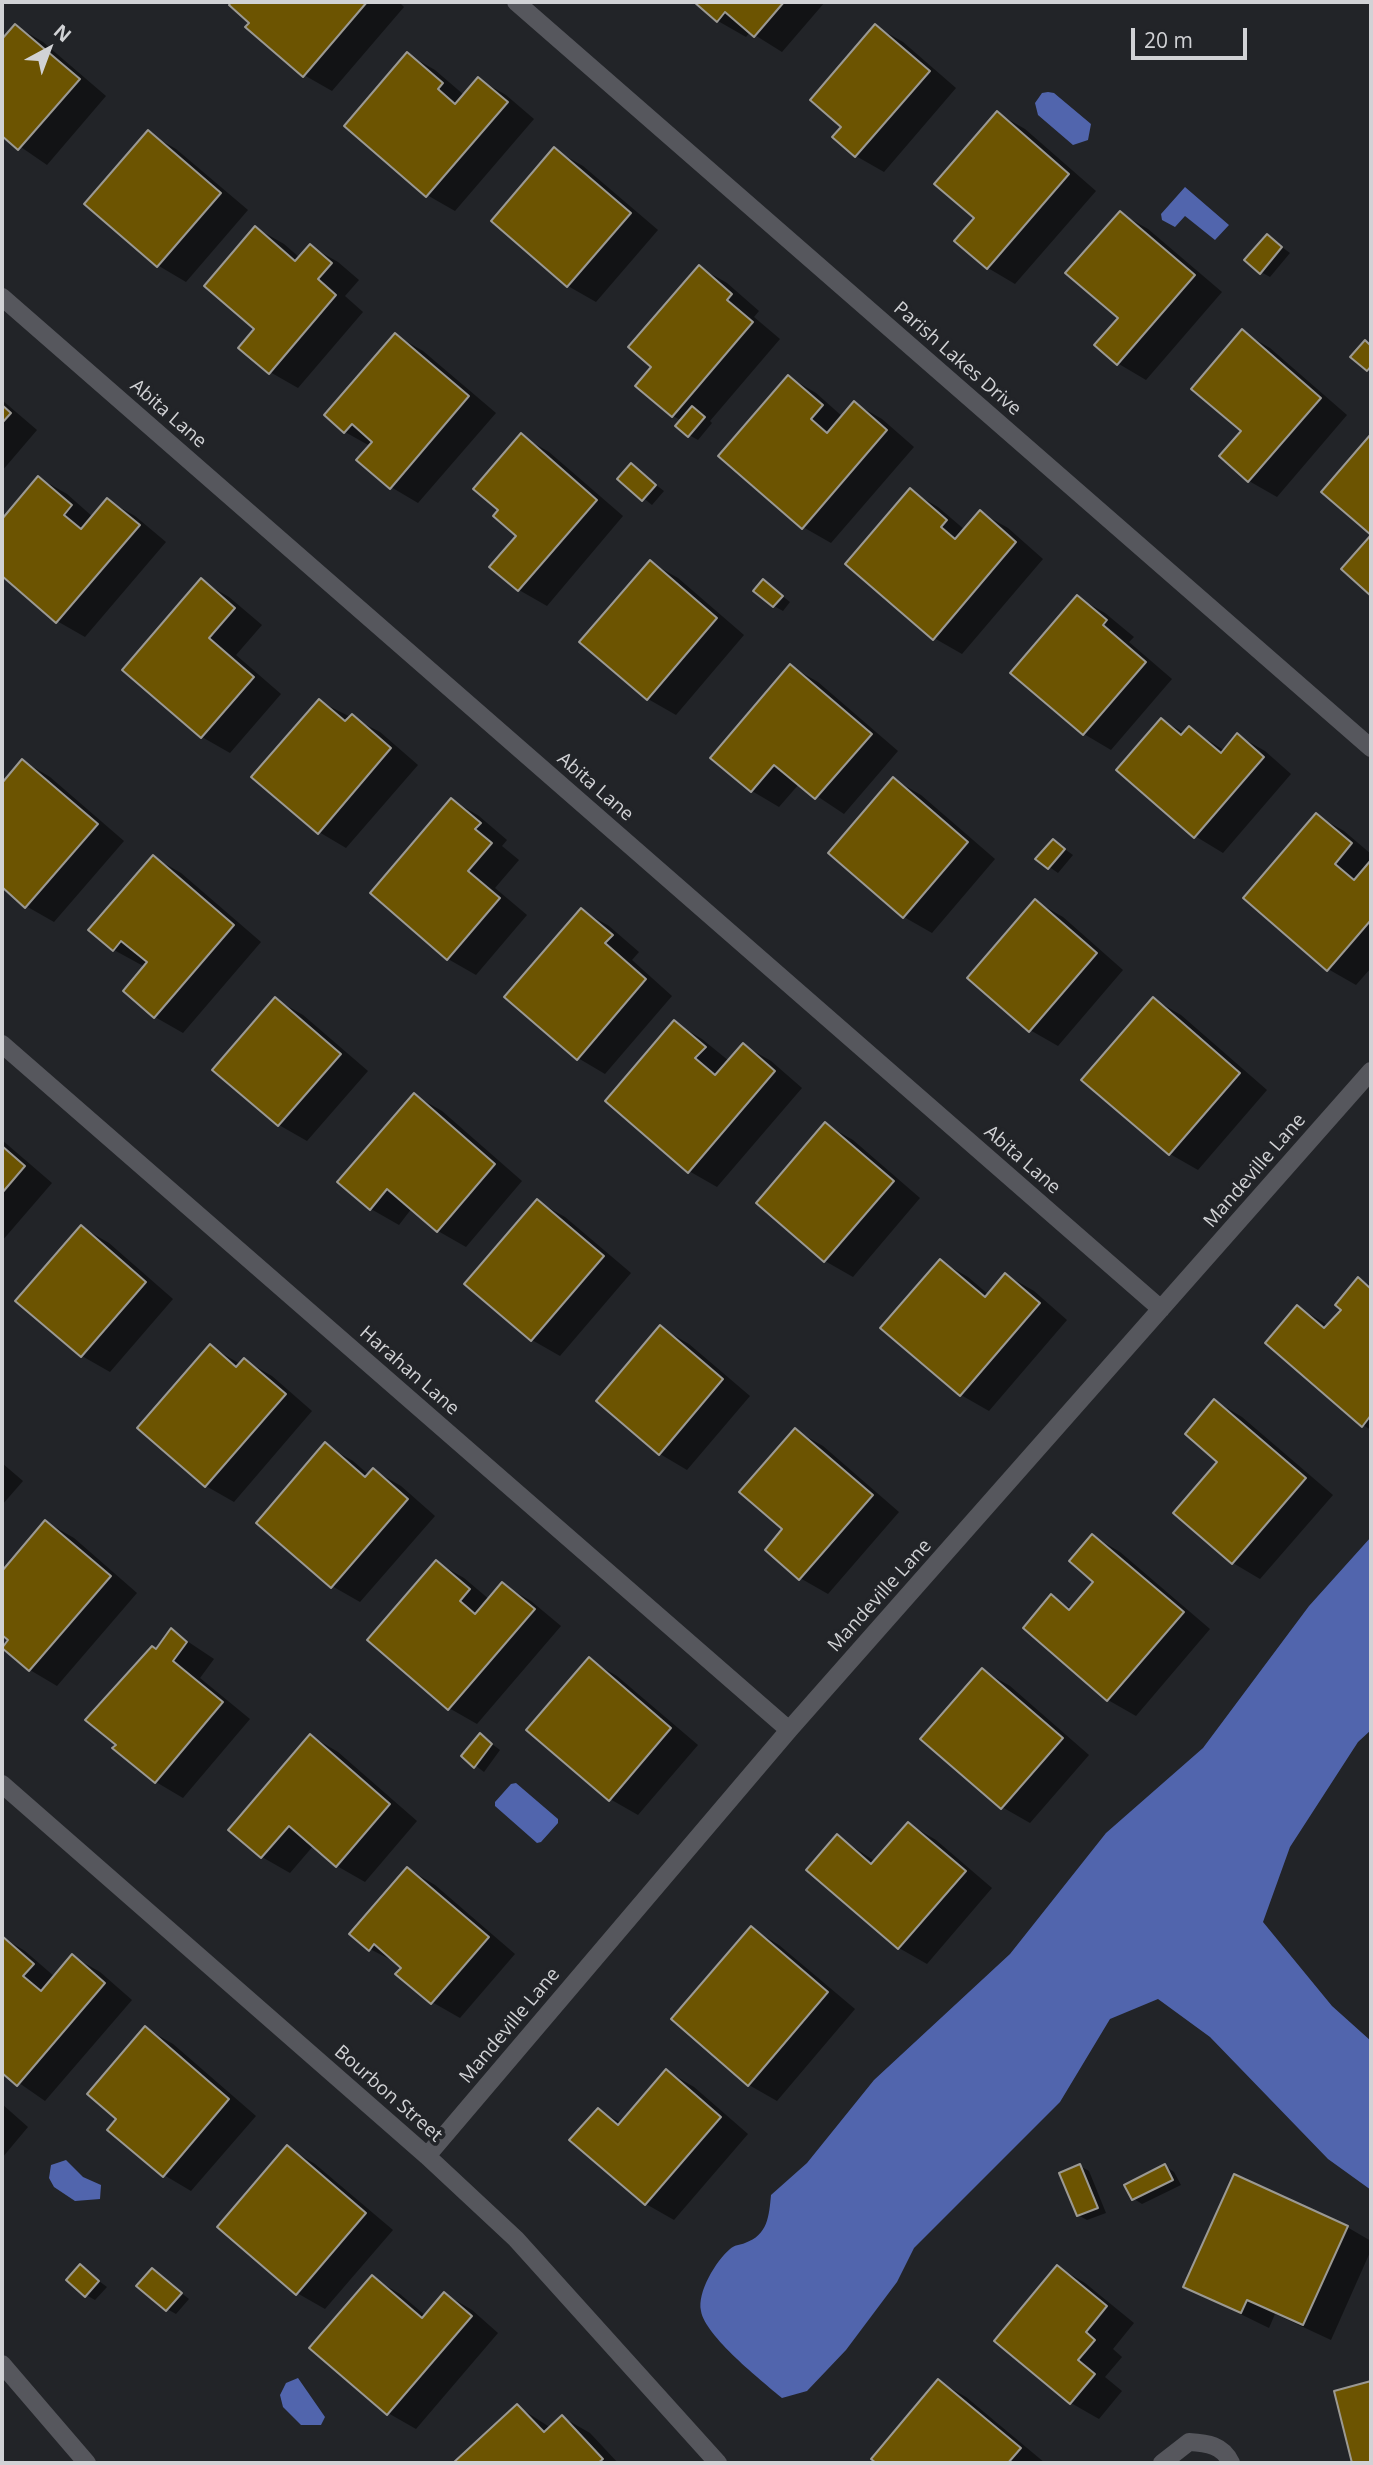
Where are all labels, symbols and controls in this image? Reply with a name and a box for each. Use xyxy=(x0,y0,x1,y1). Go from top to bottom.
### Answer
north arrow xyxy=(14,14,84,84)
scale bar xyxy=(1135,14,1250,58)
text: N xyxy=(48,18,77,48)
text: 20 m xyxy=(1144,26,1193,54)
street label: Parish Lakes Drive xyxy=(888,297,1026,421)
street label: Abita Lane xyxy=(125,375,211,453)
street label: Abita Lane xyxy=(552,748,638,826)
street label: Mandeville Lane xyxy=(1199,1109,1311,1233)
street label: Abita Lane xyxy=(979,1121,1065,1199)
street label: Harahan Lane xyxy=(355,1322,463,1420)
street label: Mandeville Lane xyxy=(823,1535,937,1657)
street label: Mandeville Lane xyxy=(455,1964,565,2088)
street label: Bourbon Street xyxy=(329,2041,447,2147)

